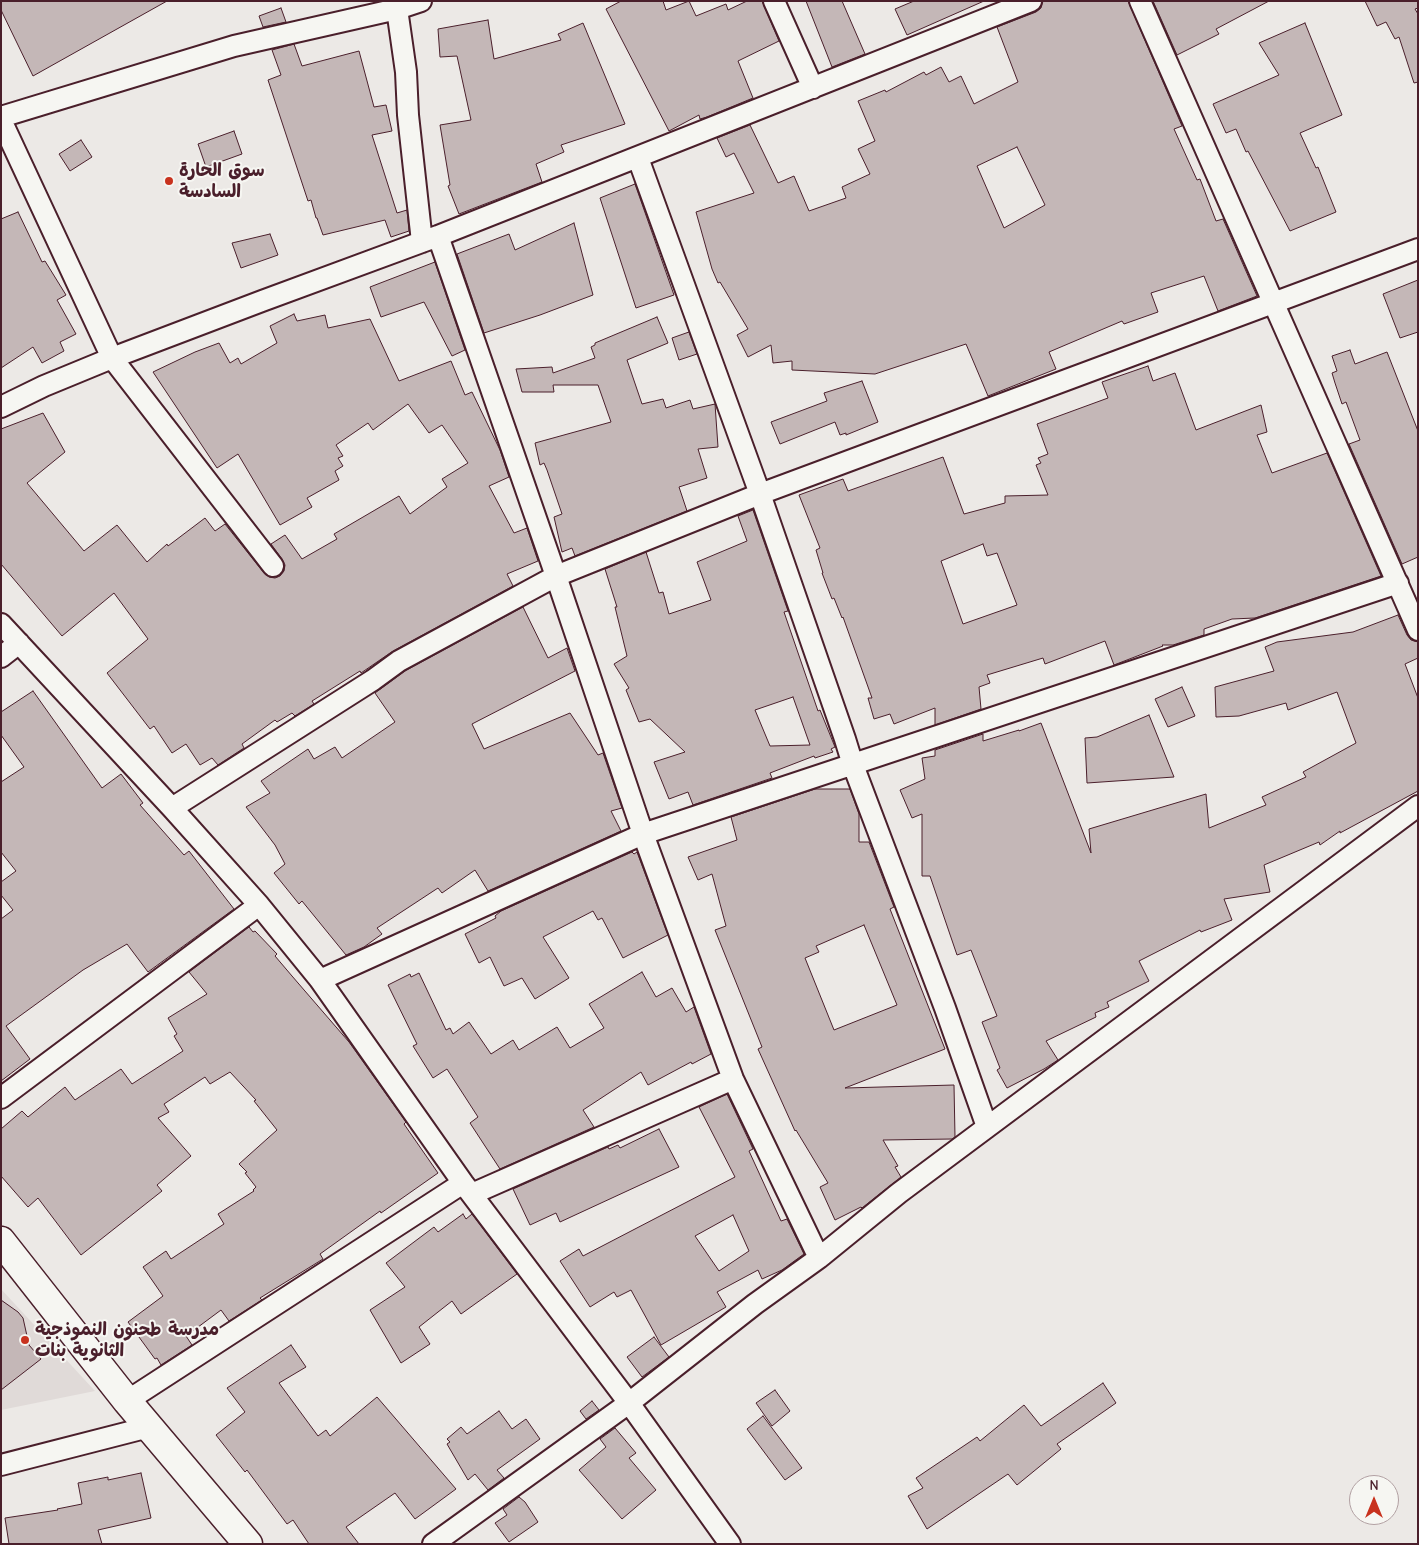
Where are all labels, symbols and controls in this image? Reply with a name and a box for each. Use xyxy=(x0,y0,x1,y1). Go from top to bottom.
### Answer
place label: سوق الحارة السادسة xyxy=(179,160,265,202)
marker: سوق الحارة السادسة xyxy=(163,175,175,187)
place label: مدرسة طحنون النموذجية الثانوية بنات xyxy=(35,1319,219,1362)
marker: مدرسة طحنون النموذجية الثانوية بنات xyxy=(19,1334,31,1346)
north arrow xyxy=(1349,1475,1399,1525)
text: N xyxy=(1369,1477,1379,1494)

